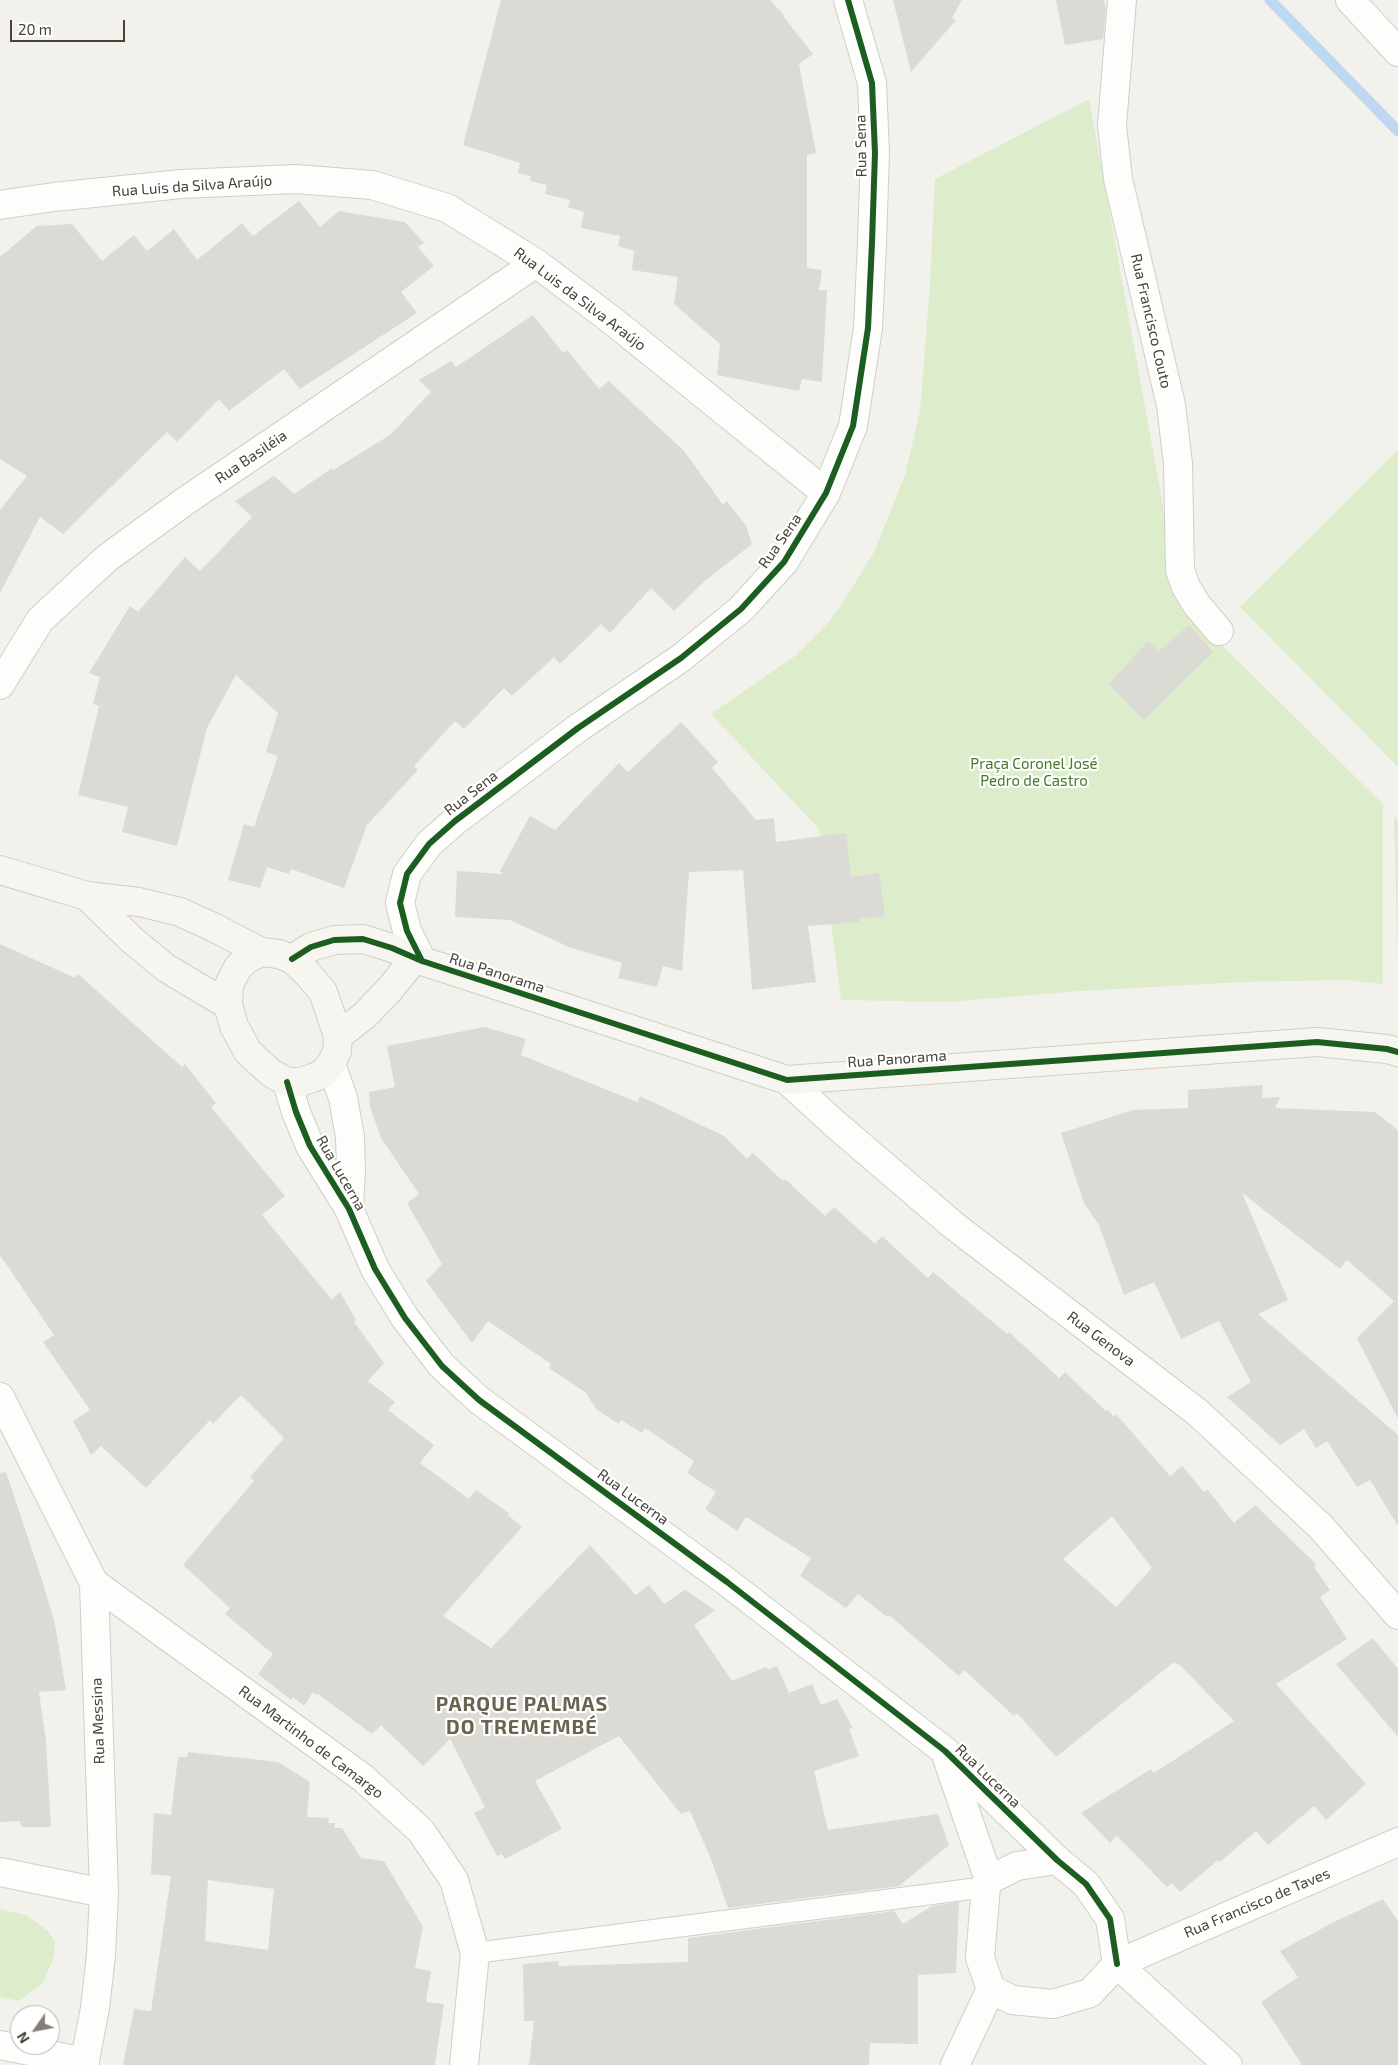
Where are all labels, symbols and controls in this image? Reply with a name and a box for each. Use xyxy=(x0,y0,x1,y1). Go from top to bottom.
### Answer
scale bar xyxy=(12,10,128,42)
text: 20 m xyxy=(18,20,52,38)
street label: Rua Sena xyxy=(851,114,871,178)
street label: Rua Luis da Silva Araújo xyxy=(111,171,273,201)
street label: Rua Luis da Silva Araújo xyxy=(510,243,650,355)
street label: Rua Francisco Couto xyxy=(1127,252,1175,390)
street label: Rua Basiléia xyxy=(212,426,290,488)
street label: Rua Sena xyxy=(755,510,805,572)
park label: Praça Coronel José Pedro de Castro xyxy=(970,755,1098,790)
street label: Rua Sena xyxy=(441,767,501,819)
street label: Rua Panorama xyxy=(447,949,547,997)
street label: Rua Panorama xyxy=(847,1047,947,1071)
street label: Rua Lucerna xyxy=(312,1132,370,1214)
street label: Rua Genova xyxy=(1064,1308,1138,1370)
street label: Rua Lucerna xyxy=(594,1465,672,1529)
street label: Rua Messina xyxy=(87,1677,109,1765)
street label: Rua Martinho de Camargo xyxy=(235,1682,387,1802)
district label: PARQUE PALMAS DO TREMEMBÉ xyxy=(434,1692,610,1739)
street label: Rua Lucerna xyxy=(952,1740,1024,1812)
street label: Rua Francisco de Taves xyxy=(1181,1864,1333,1942)
north arrow xyxy=(10,2005,60,2055)
text: N xyxy=(13,2029,33,2047)

